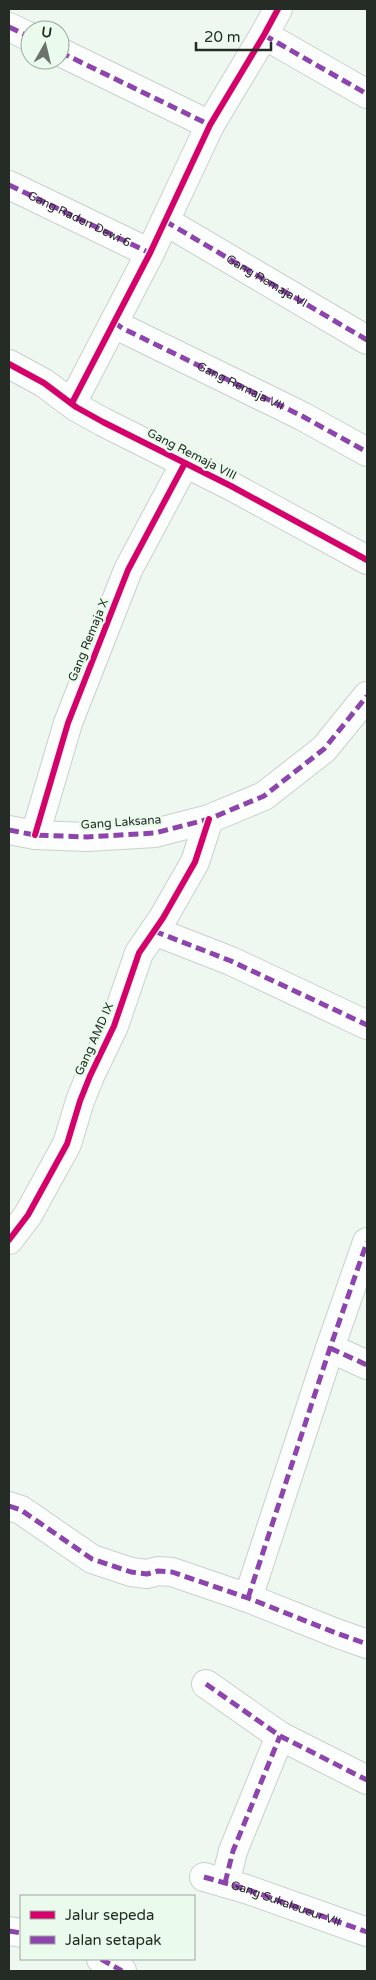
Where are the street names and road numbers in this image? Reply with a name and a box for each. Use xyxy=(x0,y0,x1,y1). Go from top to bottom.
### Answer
street label: Gang Raden Dewi 6 xyxy=(25,188,133,250)
street label: Gang Remaja VI xyxy=(224,252,310,310)
street label: Gang Remaja VII xyxy=(195,359,286,413)
street label: Gang Remaja VIII xyxy=(145,425,239,483)
street label: Gang Remaja X xyxy=(65,597,111,683)
street label: Gang Laksana xyxy=(80,812,162,832)
street label: Gang AMD IX xyxy=(72,1001,116,1077)
street label: Gang Sukaleueur VII xyxy=(229,1878,343,1929)

